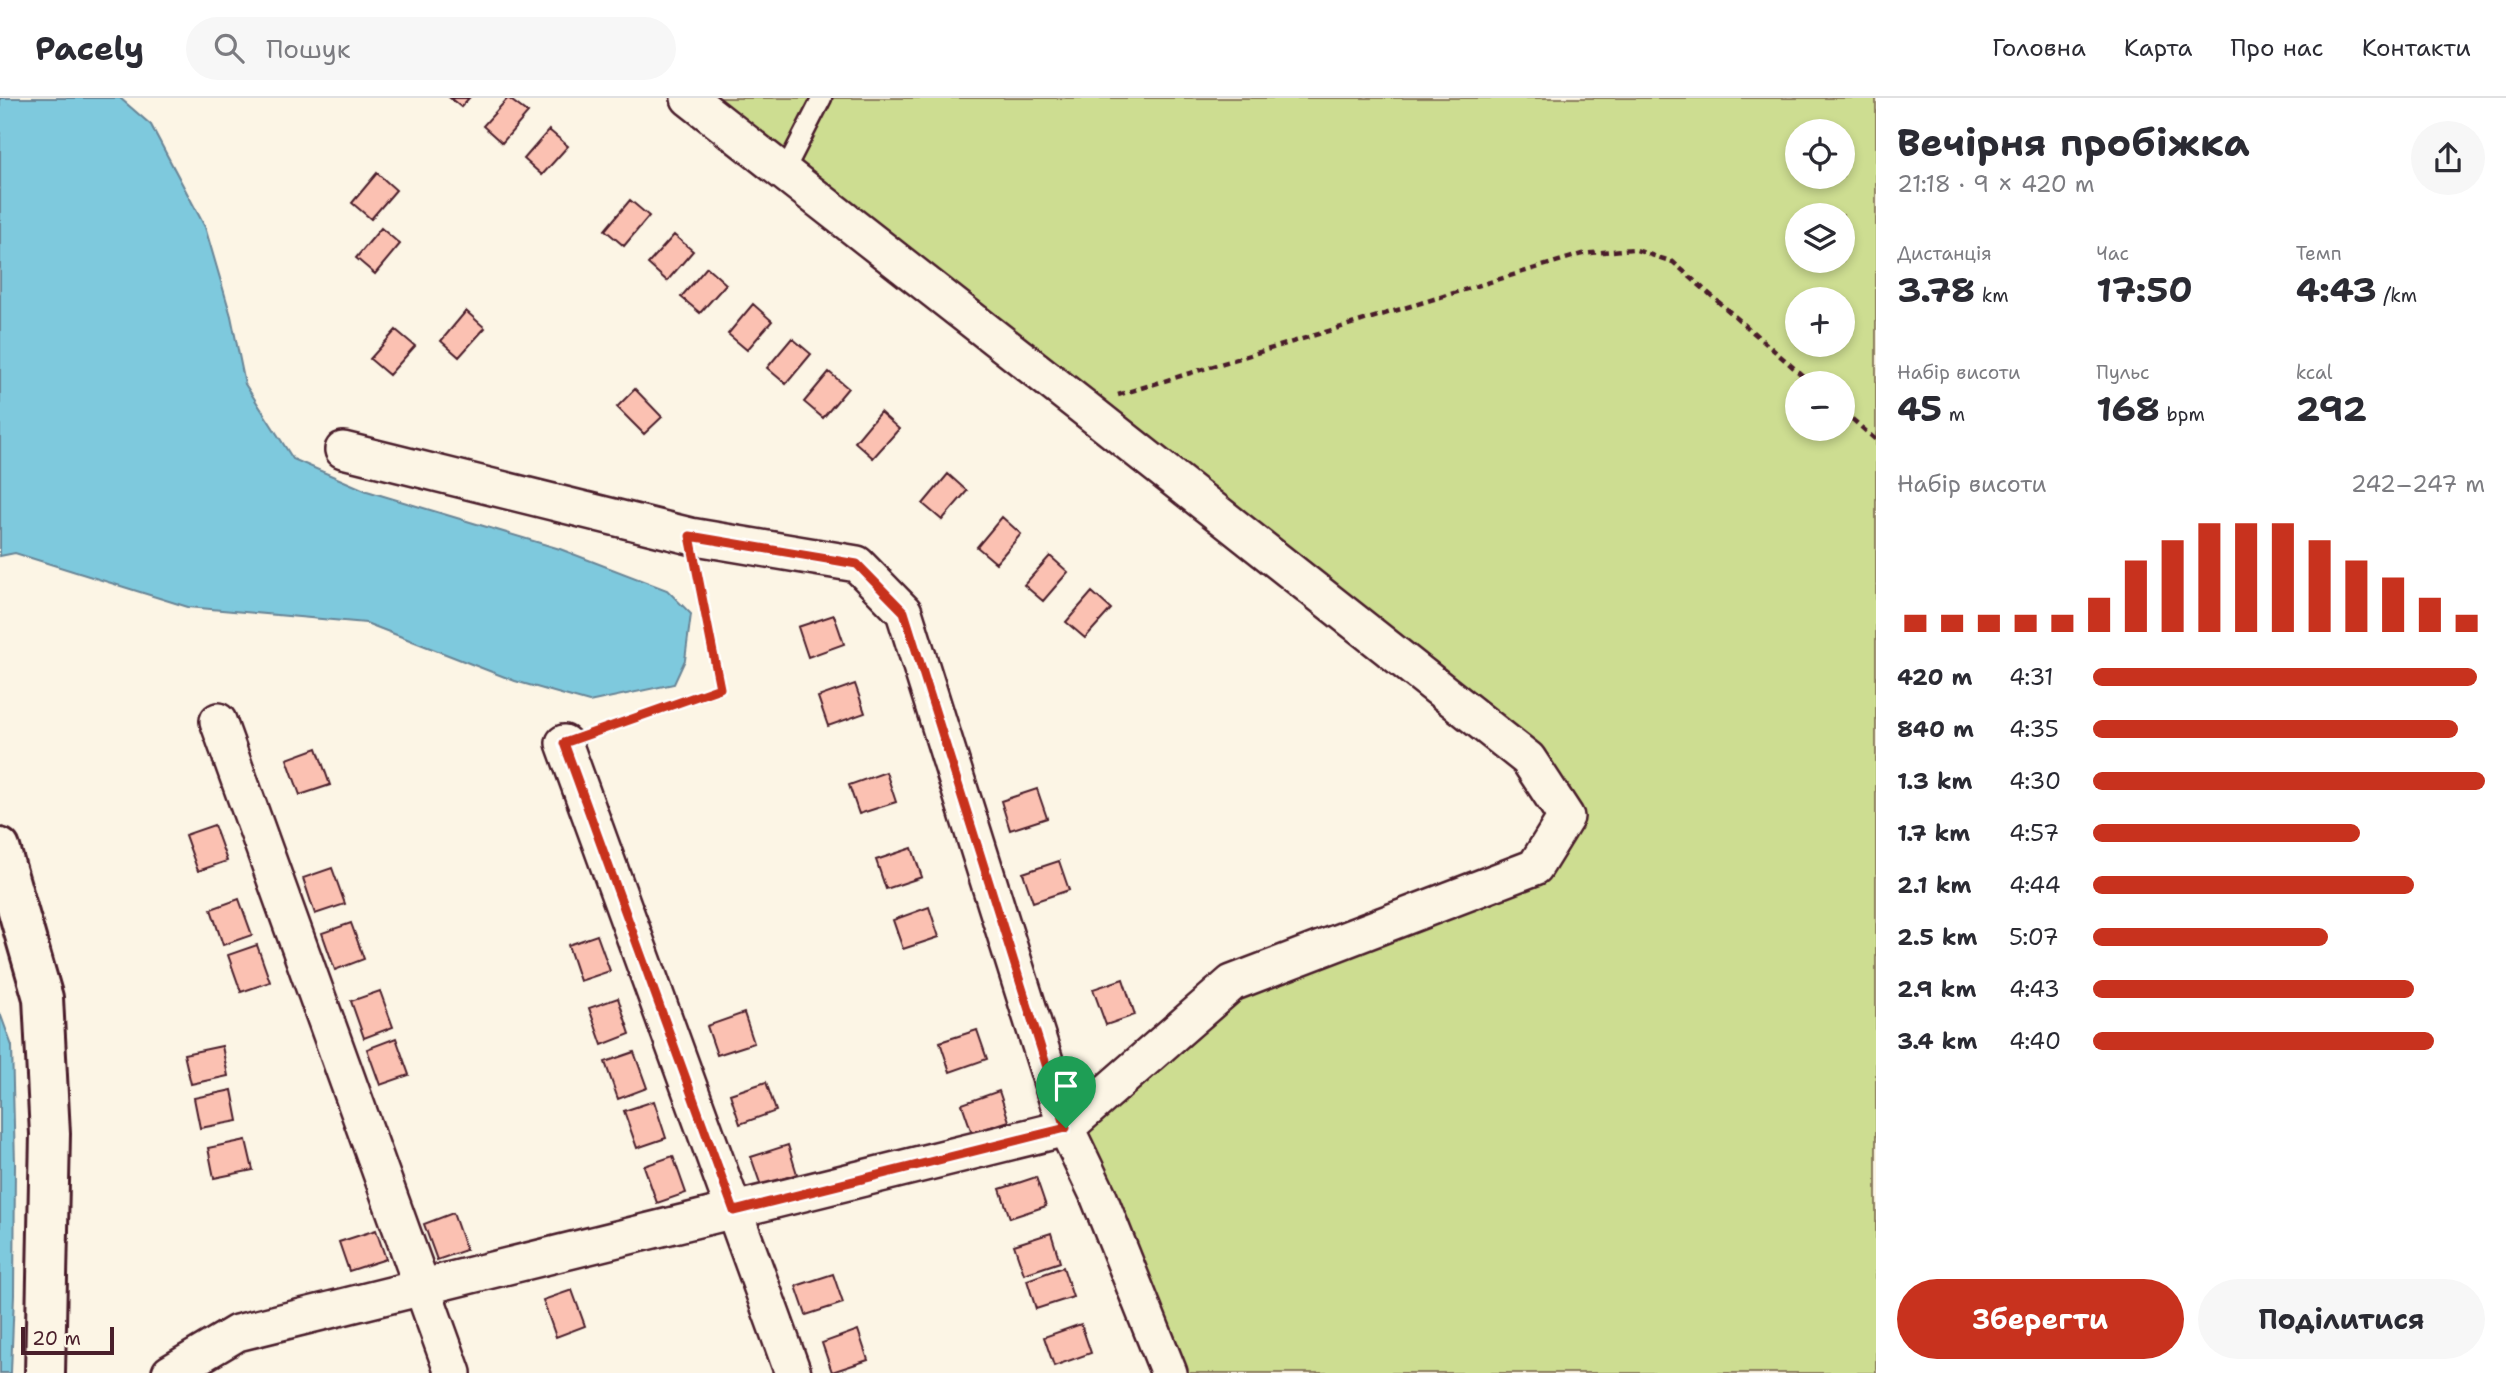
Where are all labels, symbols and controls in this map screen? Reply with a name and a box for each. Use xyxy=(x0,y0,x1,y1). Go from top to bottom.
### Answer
search box xyxy=(186,17,676,80)
text: Pacely xyxy=(35,26,144,71)
icon: search xyxy=(210,29,248,67)
text: Пошук xyxy=(266,31,351,66)
text: Головна xyxy=(1992,32,2086,64)
text: Карта xyxy=(2124,32,2193,64)
text: Про нас xyxy=(2231,32,2324,64)
text: Контакти xyxy=(2362,32,2471,64)
text: Вечірня пробіжка xyxy=(1897,117,2250,168)
map controls xyxy=(1785,119,1855,441)
button: locate xyxy=(1785,119,1855,189)
button: share xyxy=(2411,121,2485,195)
text: 21:18 · 9 × 420 m xyxy=(1897,169,2095,199)
button: layers xyxy=(1785,203,1855,273)
text: Дистанція xyxy=(1897,241,1992,266)
text: Час xyxy=(2096,241,2129,266)
text: Темп xyxy=(2296,241,2342,266)
text: 3.78 xyxy=(1897,266,1975,313)
text: 17:50 xyxy=(2096,266,2193,313)
text: 4:43 xyxy=(2296,266,2377,313)
text: km xyxy=(1975,283,2009,308)
text: /km xyxy=(2377,283,2417,308)
button: + xyxy=(1785,287,1855,357)
text: Набір висоти xyxy=(1897,360,2021,385)
text: Пульс xyxy=(2096,360,2150,385)
text: kcal xyxy=(2296,360,2333,385)
button: − xyxy=(1785,371,1855,441)
text: 45 xyxy=(1897,385,1942,432)
text: 168 xyxy=(2096,385,2160,432)
text: 292 xyxy=(2296,385,2367,432)
text: m xyxy=(1942,402,1965,427)
text: bpm xyxy=(2160,402,2205,427)
text: Набір висоти xyxy=(1897,469,2047,499)
text: 242–247 m xyxy=(2351,469,2485,499)
text: 420 m xyxy=(1897,662,1972,692)
text: 4:31 xyxy=(2009,662,2054,692)
text: 840 m xyxy=(1897,714,1974,744)
text: 4:35 xyxy=(2009,714,2059,744)
text: 1.3 km xyxy=(1897,766,1972,796)
text: 4:30 xyxy=(2009,766,2061,796)
text: 1.7 km xyxy=(1897,818,1970,848)
text: 4:57 xyxy=(2009,818,2059,848)
text: 2.1 km xyxy=(1897,870,1971,900)
text: 4:44 xyxy=(2009,870,2061,900)
text: 2.5 km xyxy=(1897,922,1978,952)
text: 5:07 xyxy=(2009,922,2059,952)
text: 2.9 km xyxy=(1897,974,1976,1004)
text: 4:43 xyxy=(2009,974,2060,1004)
text: 3.4 km xyxy=(1897,1026,1977,1056)
text: 4:40 xyxy=(2009,1026,2061,1056)
pin xyxy=(1036,1056,1096,1128)
icon: arrive xyxy=(1047,1067,1085,1105)
button: Зберегти xyxy=(1897,1279,2184,1359)
button: Поділитися xyxy=(2198,1279,2485,1359)
scale bar xyxy=(21,1324,114,1356)
text: 20 m xyxy=(32,1326,81,1351)

